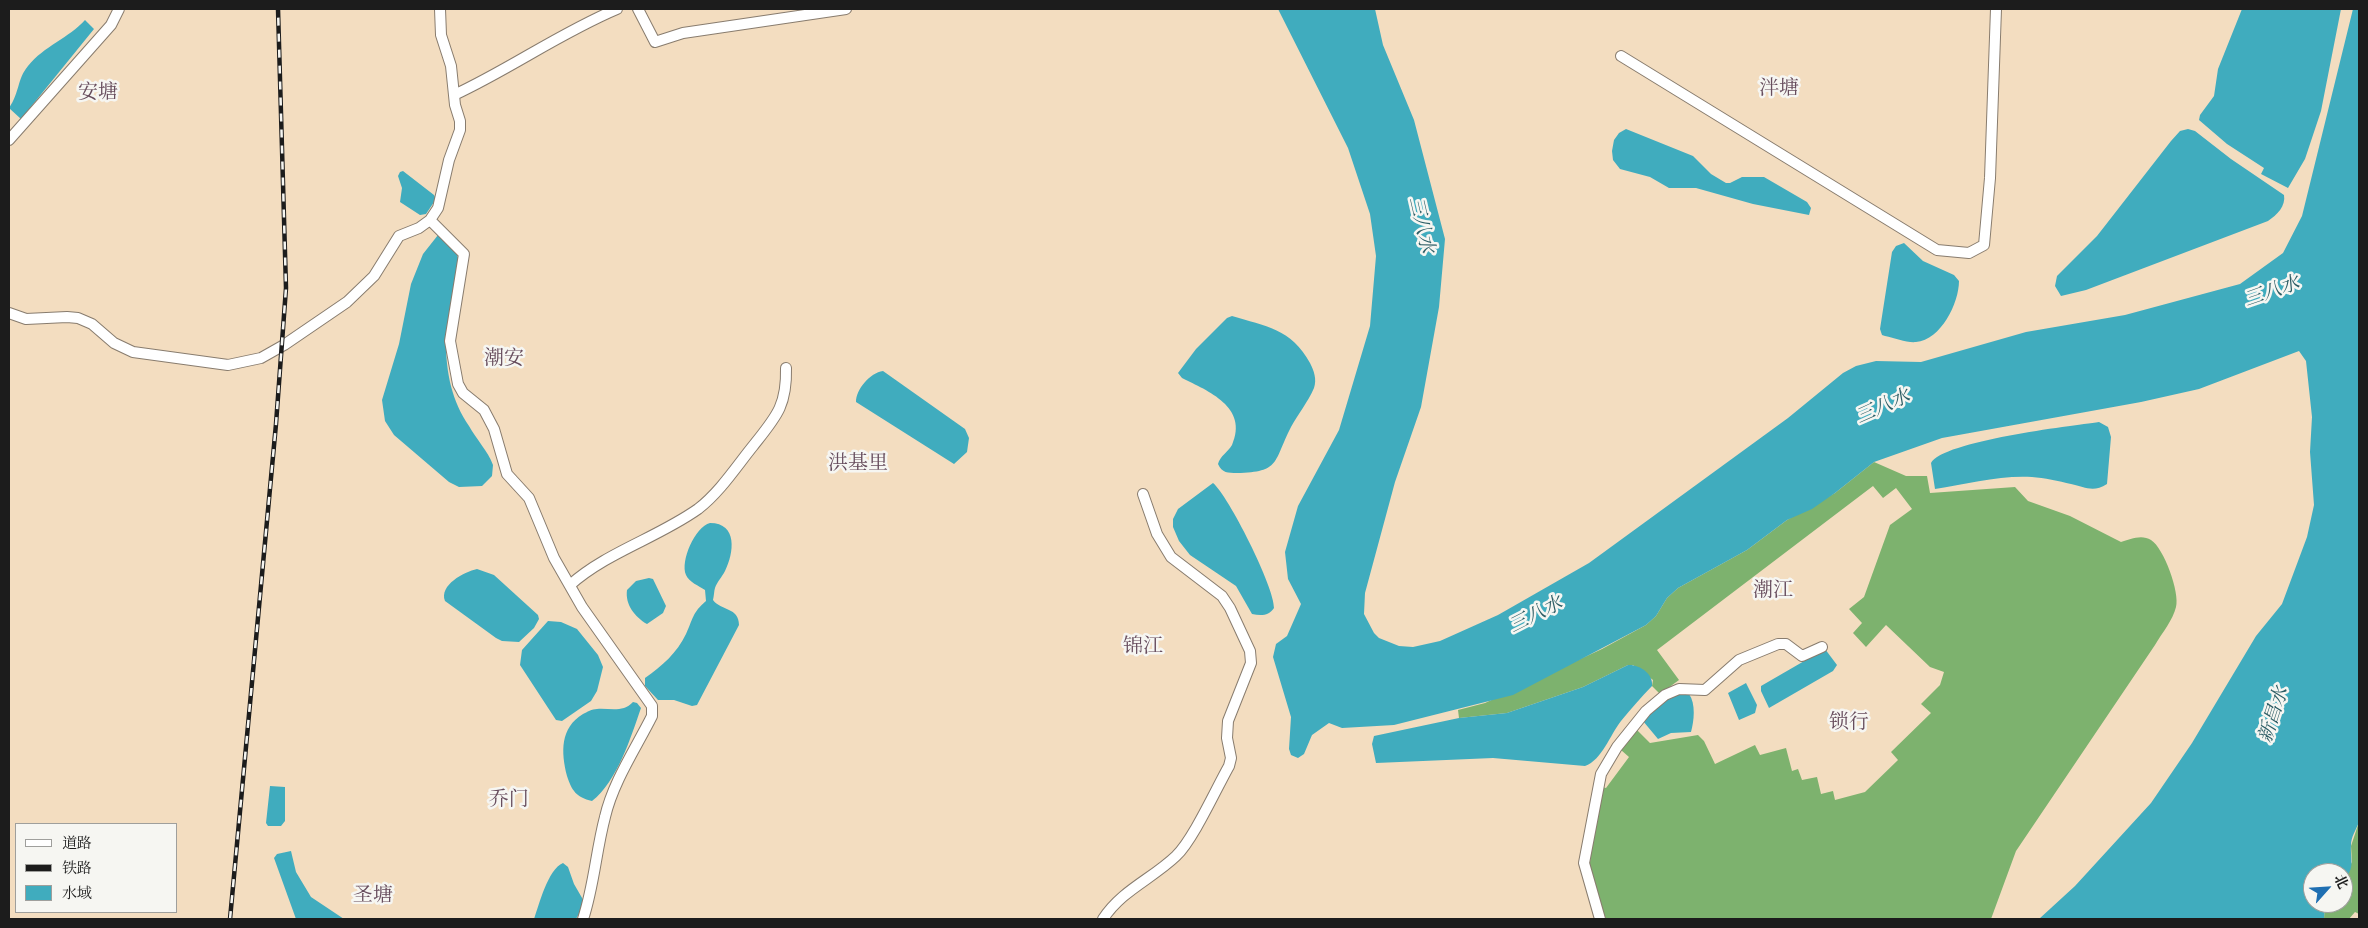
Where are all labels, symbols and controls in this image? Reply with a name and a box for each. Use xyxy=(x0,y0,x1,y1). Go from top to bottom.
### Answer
district label: 泮塘 xyxy=(1759,77,1799,101)
district label: 安塘 xyxy=(78,81,118,105)
water label: 三八水 xyxy=(1403,195,1439,255)
water label: 三八水 xyxy=(2241,272,2303,312)
district label: 潮安 xyxy=(484,347,524,371)
water label: 三八水 xyxy=(1852,385,1914,429)
district label: 洪基里 xyxy=(828,452,888,476)
district label: 潮江 xyxy=(1753,579,1793,603)
water label: 三八水 xyxy=(1505,592,1567,638)
district label: 锦江 xyxy=(1123,635,1163,659)
water label: 新昌水 xyxy=(2254,684,2294,746)
district label: 锁行 xyxy=(1829,711,1869,735)
district label: 乔门 xyxy=(489,788,529,812)
legend xyxy=(15,823,178,913)
text: 道路 xyxy=(62,837,92,852)
text: 铁路 xyxy=(62,862,92,877)
north arrow xyxy=(2303,863,2353,913)
text: 北 xyxy=(2331,873,2350,891)
district label: 圣塘 xyxy=(353,884,393,908)
text: 水域 xyxy=(62,887,92,902)

